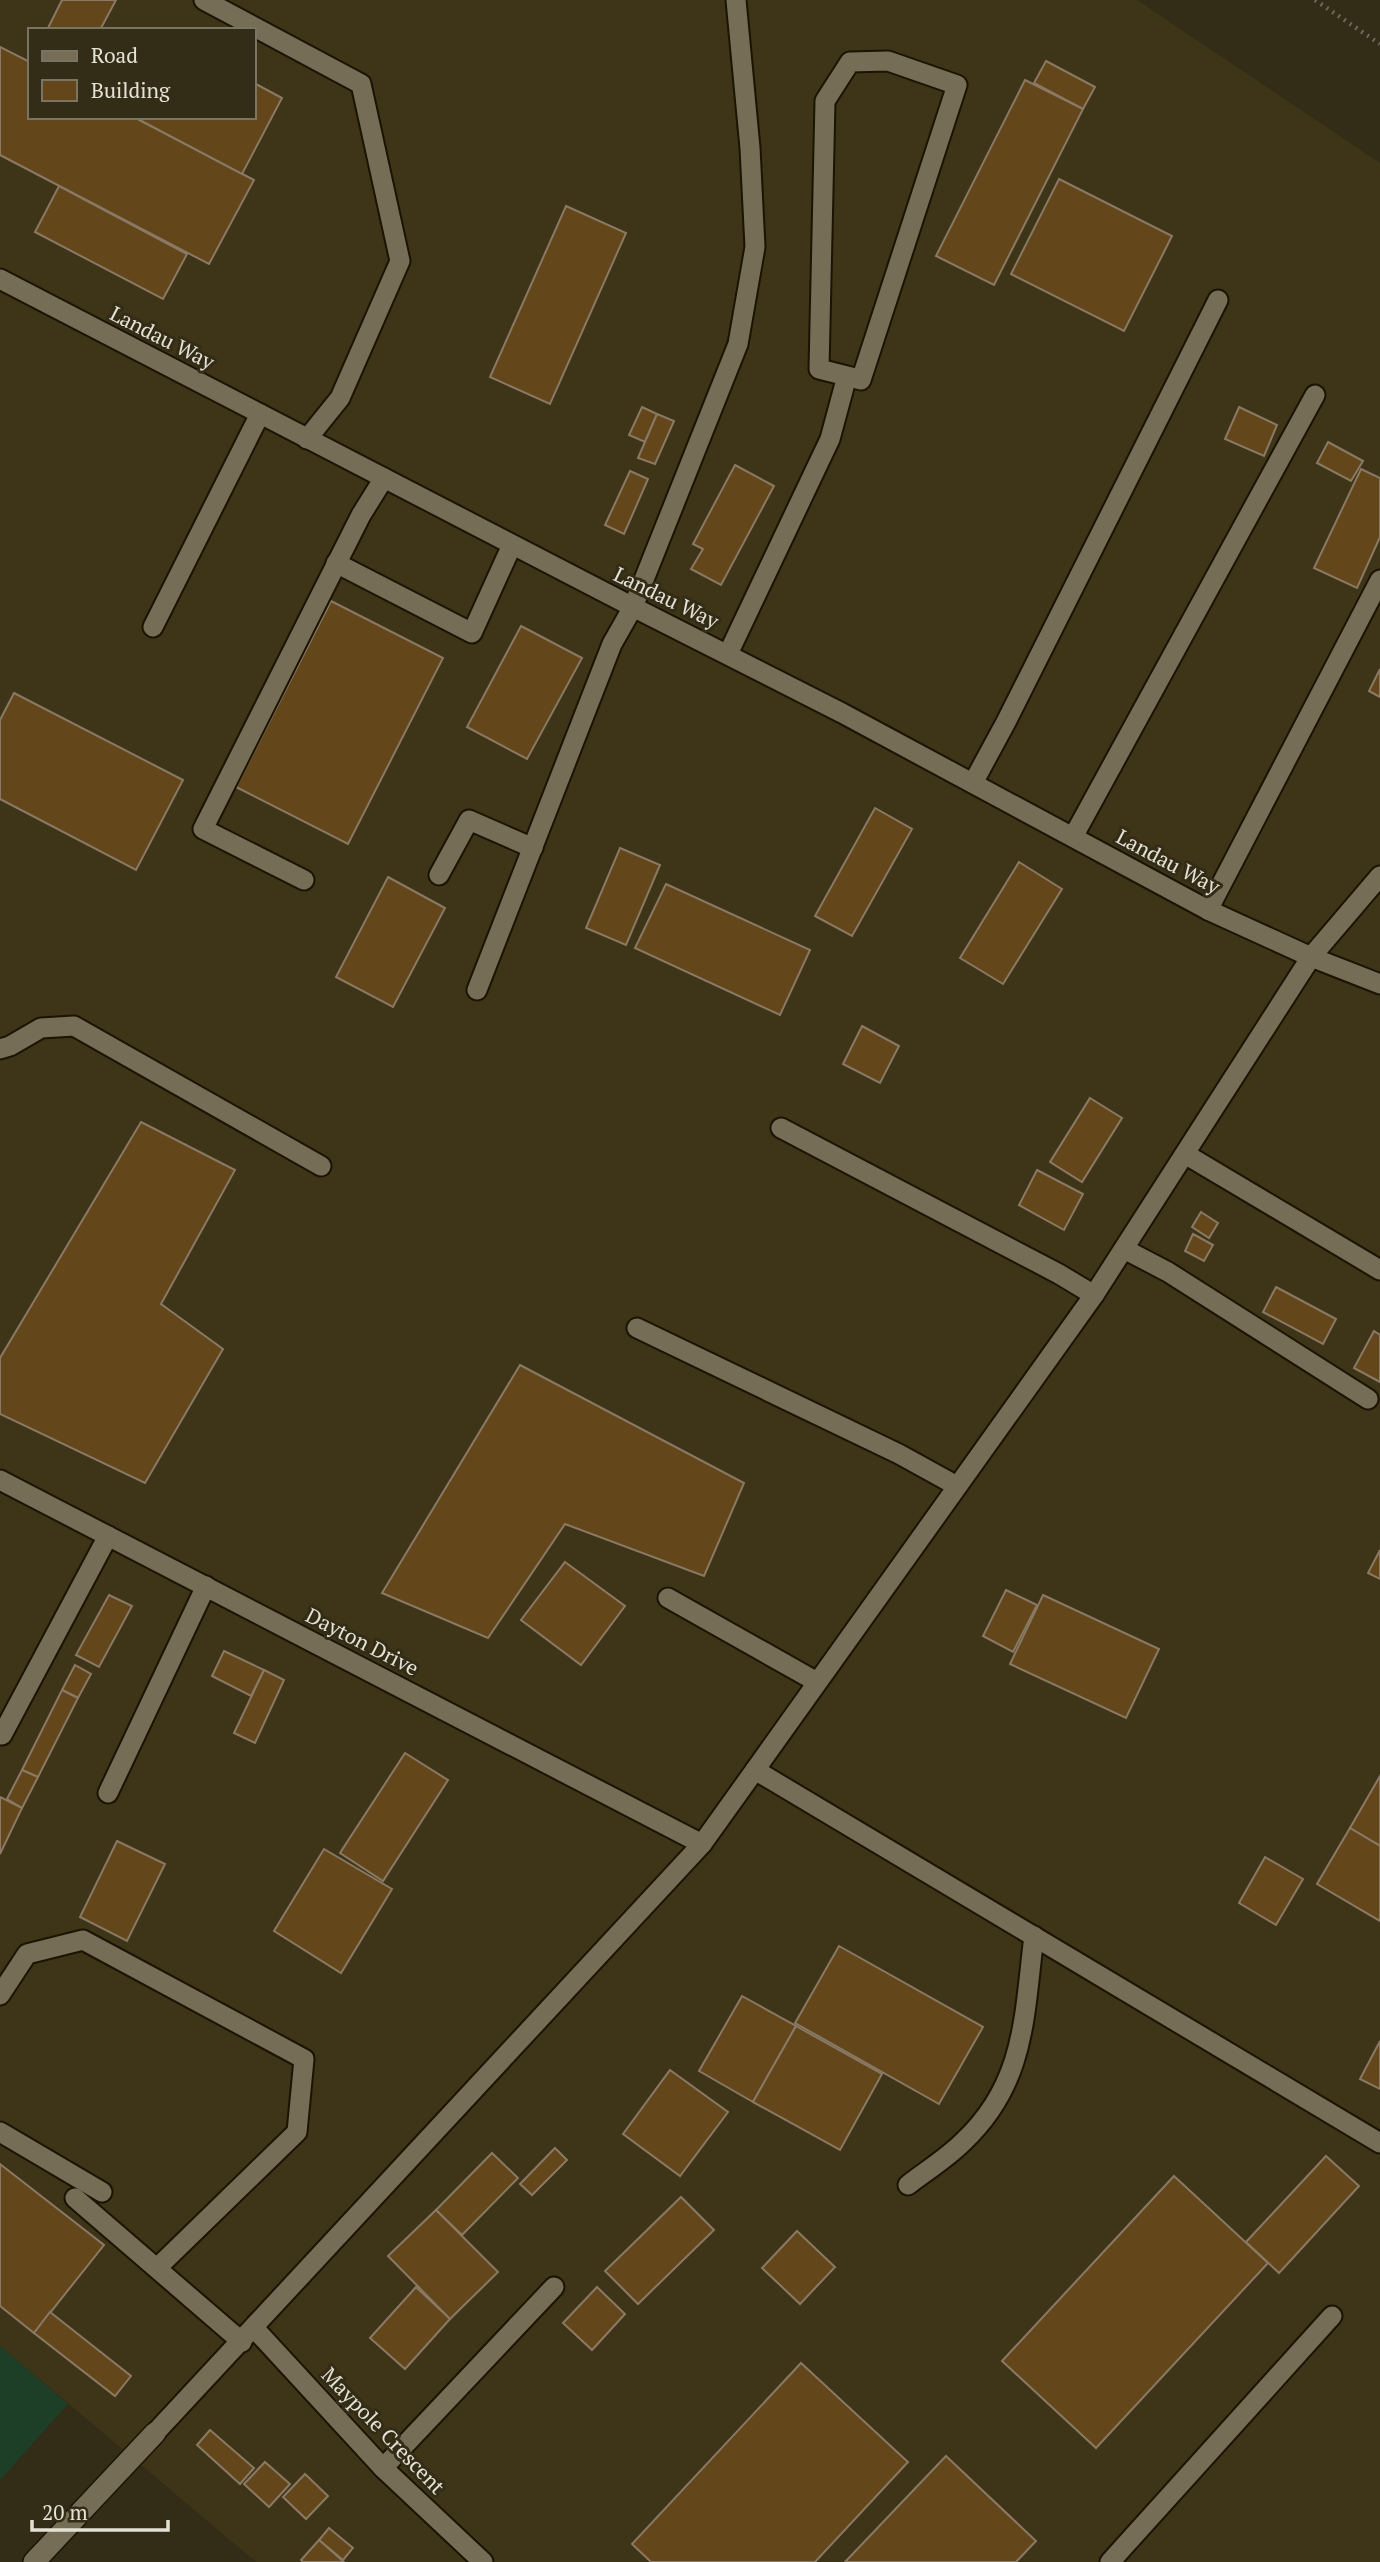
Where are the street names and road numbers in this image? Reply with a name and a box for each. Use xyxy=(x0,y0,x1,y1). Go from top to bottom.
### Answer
street label: Landau Way xyxy=(106,299,220,376)
street label: Landau Way xyxy=(609,560,724,635)
street label: Landau Way xyxy=(1112,822,1225,900)
street label: Dayton Drive xyxy=(301,1601,424,1682)
street label: Maypole Crescent xyxy=(316,2361,452,2500)

